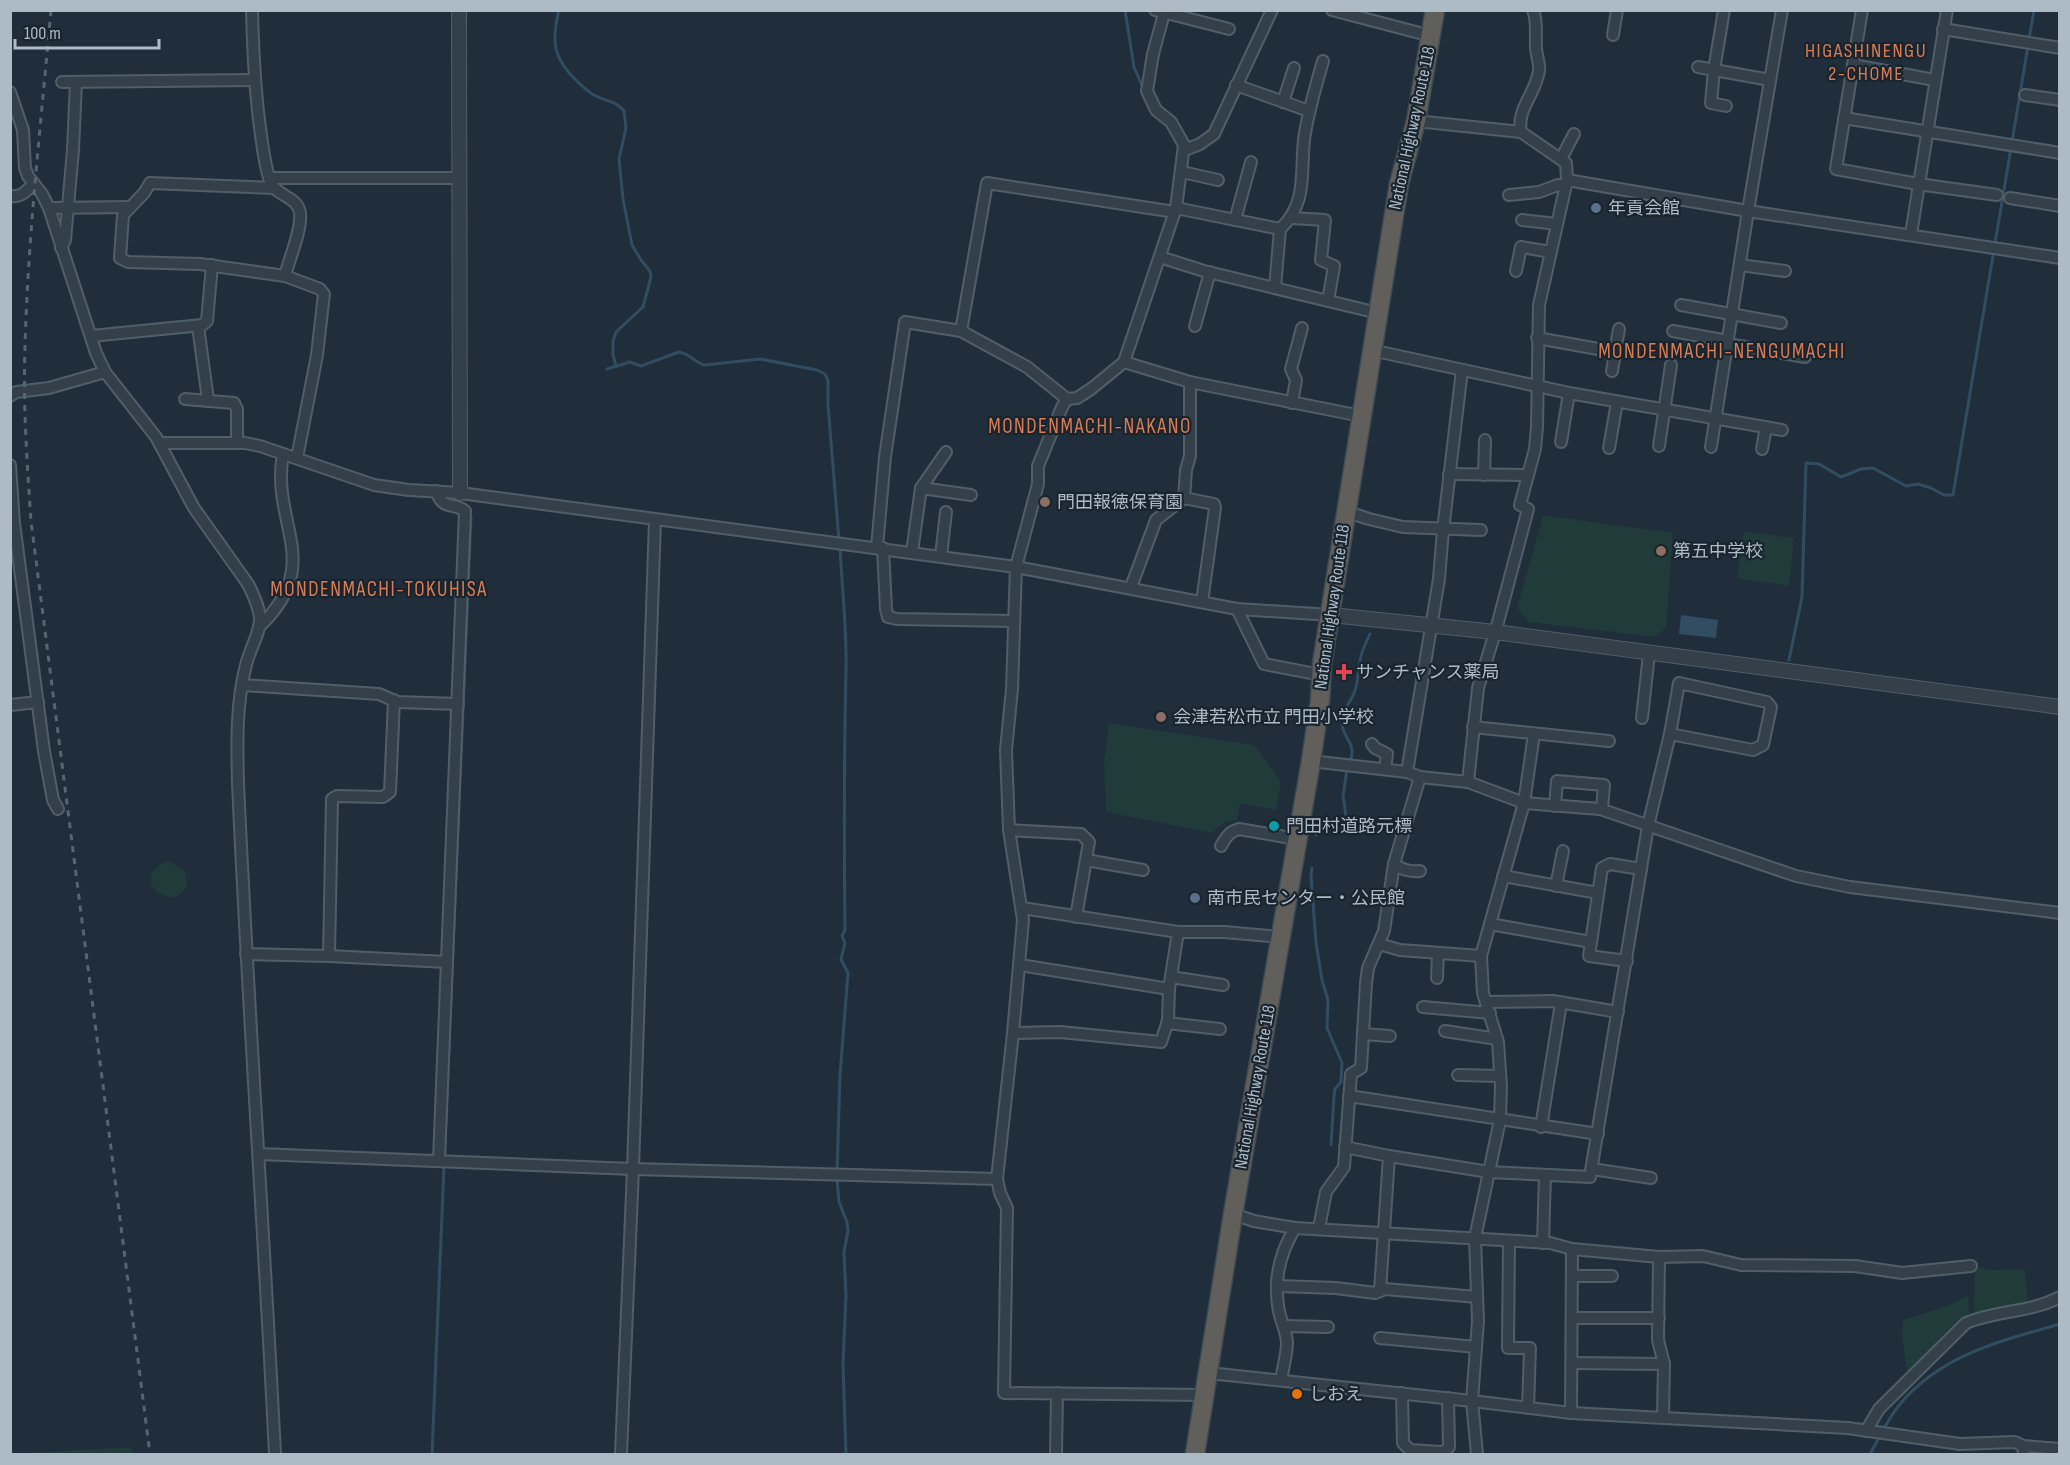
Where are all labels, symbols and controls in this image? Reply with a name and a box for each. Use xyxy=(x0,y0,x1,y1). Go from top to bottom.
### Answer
scale bar xyxy=(15,12,159,50)
text: 100 m xyxy=(24,23,61,44)
district label: HIGASHINENGU 2-CHOME xyxy=(1805,39,1927,86)
street label: National Highway Route 118 xyxy=(1384,44,1440,211)
place label: 年貢会館 xyxy=(1608,198,1680,219)
marker: 年貢会館 xyxy=(1589,201,1603,215)
district label: MONDENMACHI-NENGUMACHI xyxy=(1598,339,1846,364)
district label: MONDENMACHI-NAKANO xyxy=(988,414,1192,439)
place label: 門田報徳保育園 xyxy=(1057,492,1183,513)
marker: 門田報徳保育園 xyxy=(1038,495,1052,509)
street label: National Highway Route 118 xyxy=(1310,523,1354,691)
place label: 第五中学校 xyxy=(1673,541,1763,562)
marker: 第五中学校 xyxy=(1654,544,1668,558)
district label: MONDENMACHI-TOKUHISA xyxy=(270,577,488,602)
place label: サンチャンス薬局 xyxy=(1356,662,1499,683)
marker: サンチャンス薬局 xyxy=(1337,665,1351,679)
place label: 会津若松市立 門田小学校 xyxy=(1173,707,1374,728)
marker: 会津若松市立 門田小学校 xyxy=(1154,710,1168,724)
place label: 門田村道路元標 xyxy=(1286,816,1412,837)
marker: 門田村道路元標 xyxy=(1267,819,1281,833)
place label: 南市民センター・公民館 xyxy=(1207,888,1405,909)
marker: 南市民センター・公民館 xyxy=(1188,891,1202,905)
street label: National Highway Route 118 xyxy=(1230,1003,1280,1171)
place label: しおえ xyxy=(1309,1384,1363,1405)
marker: しおえ xyxy=(1290,1387,1304,1401)

